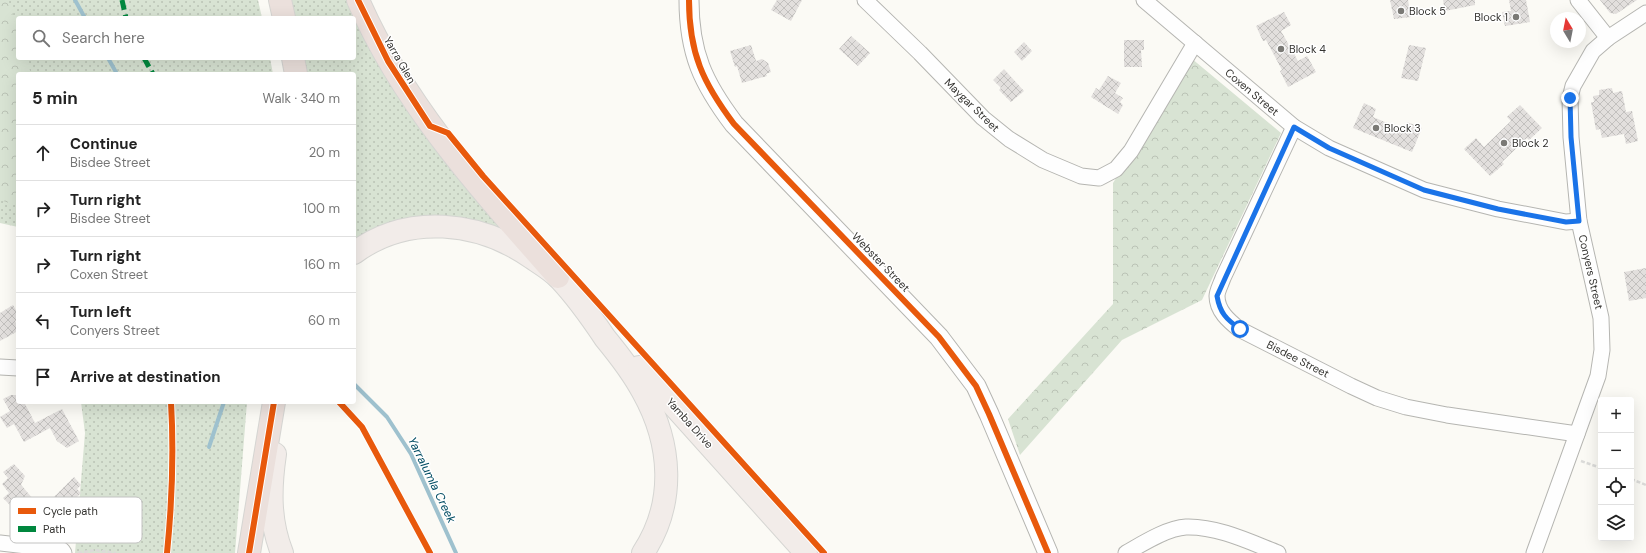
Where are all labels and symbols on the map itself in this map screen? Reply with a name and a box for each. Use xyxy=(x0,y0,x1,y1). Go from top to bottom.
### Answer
place label: Block 5 xyxy=(1409,4,1446,18)
marker: Block 5 xyxy=(1396,6,1406,16)
place label: Block 1 xyxy=(1474,10,1508,24)
marker: Block 1 xyxy=(1511,12,1521,22)
north arrow xyxy=(1550,12,1586,48)
street label: Yarra Glen xyxy=(381,34,419,86)
place label: Block 4 xyxy=(1289,42,1326,56)
marker: Block 4 xyxy=(1276,44,1286,54)
street label: Coxen Street xyxy=(1222,65,1282,119)
street label: Maygar Street xyxy=(942,75,1002,135)
route end xyxy=(1561,89,1579,107)
place label: Block 3 xyxy=(1384,121,1421,135)
marker: Block 3 xyxy=(1371,123,1381,133)
place label: Block 2 xyxy=(1512,136,1549,150)
marker: Block 2 xyxy=(1499,138,1509,148)
street label: Webster Street xyxy=(849,229,913,295)
street label: Conyers Street xyxy=(1576,233,1606,311)
route start xyxy=(1231,320,1249,338)
street label: Bisdee Street xyxy=(1264,337,1332,381)
street label: Yamba Drive xyxy=(664,395,716,451)
water label: Yarralumla Creek xyxy=(404,434,460,527)
legend xyxy=(10,497,142,543)
text: Cycle path xyxy=(43,504,98,518)
text: Path xyxy=(43,522,66,536)

